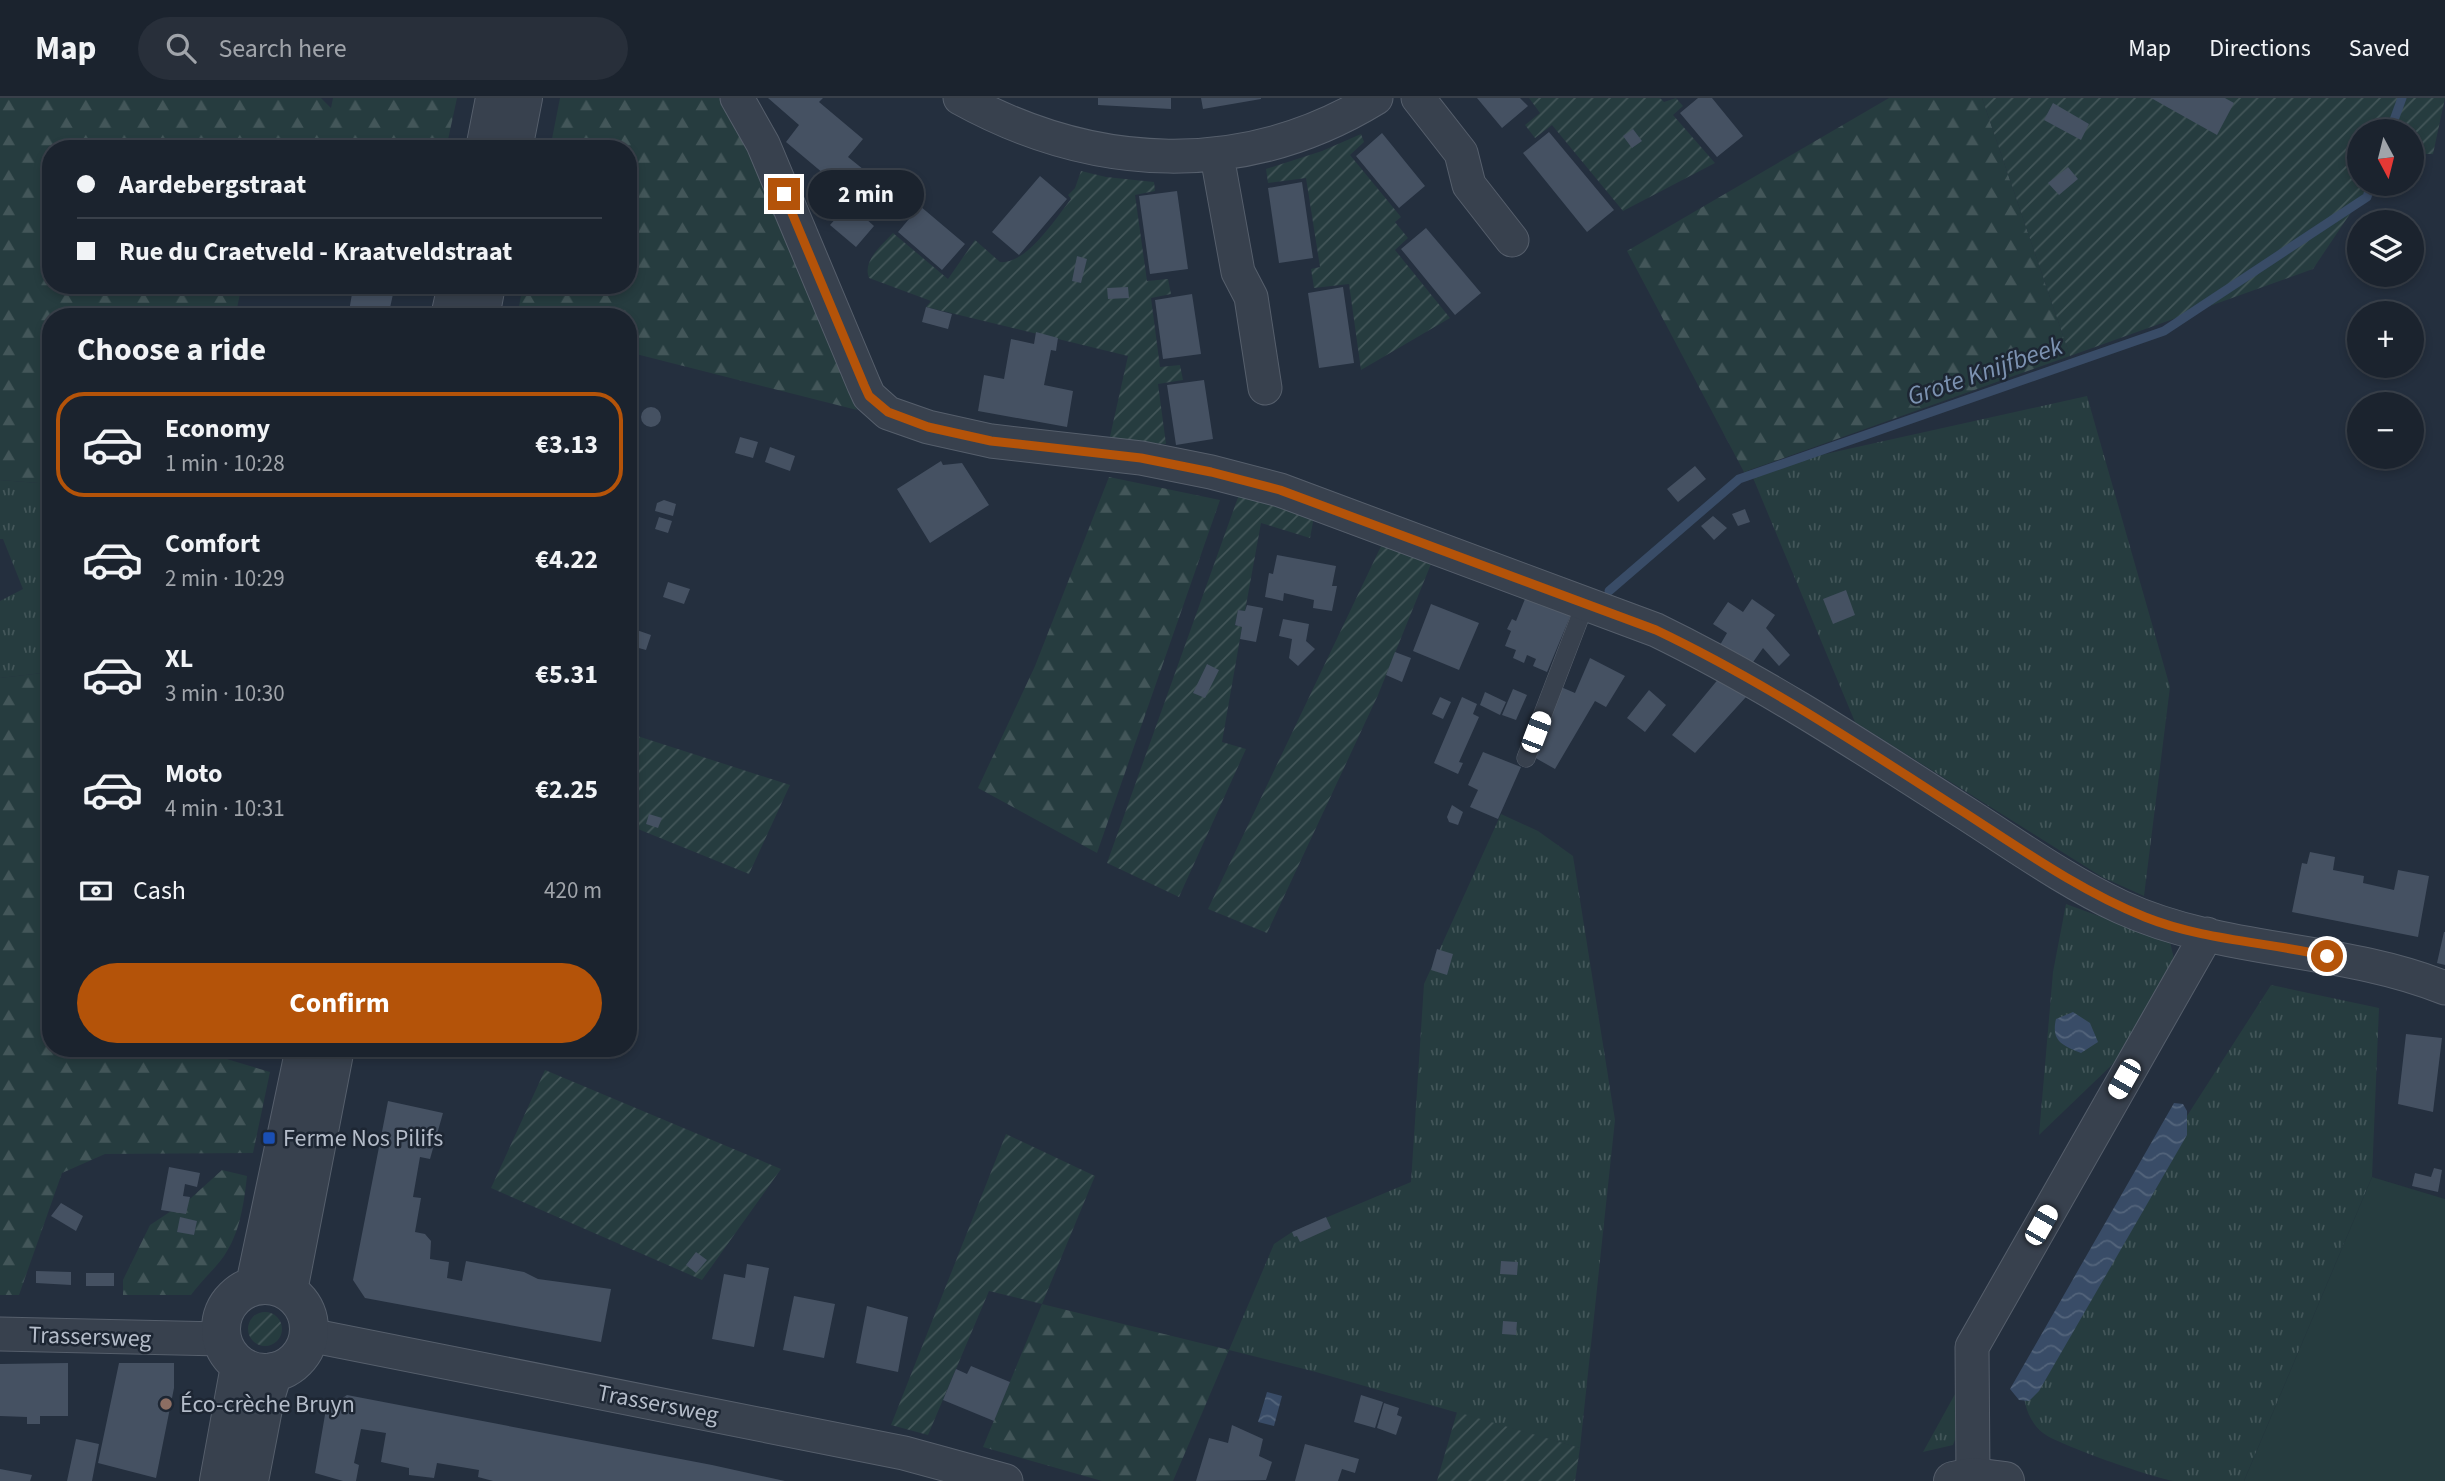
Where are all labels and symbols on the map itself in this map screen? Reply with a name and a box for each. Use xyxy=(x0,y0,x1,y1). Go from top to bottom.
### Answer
north arrow xyxy=(2347,119,2424,196)
callout: 2 min xyxy=(808,170,924,218)
route end xyxy=(768,178,800,210)
water label: Grote Knijfbeek xyxy=(1902,327,2068,415)
car xyxy=(1519,709,1554,755)
route start xyxy=(2311,940,2343,972)
car xyxy=(2105,1056,2144,1102)
place label: Ferme Nos Pilifs xyxy=(283,1121,443,1156)
marker: Ferme Nos Pilifs xyxy=(261,1130,277,1146)
car xyxy=(2022,1202,2061,1248)
street label: Trassersweg xyxy=(28,1317,152,1357)
street label: Trassersweg xyxy=(594,1375,722,1433)
place label: Éco-crèche Bruyn xyxy=(180,1387,355,1422)
marker: Éco-crèche Bruyn xyxy=(158,1396,174,1412)

